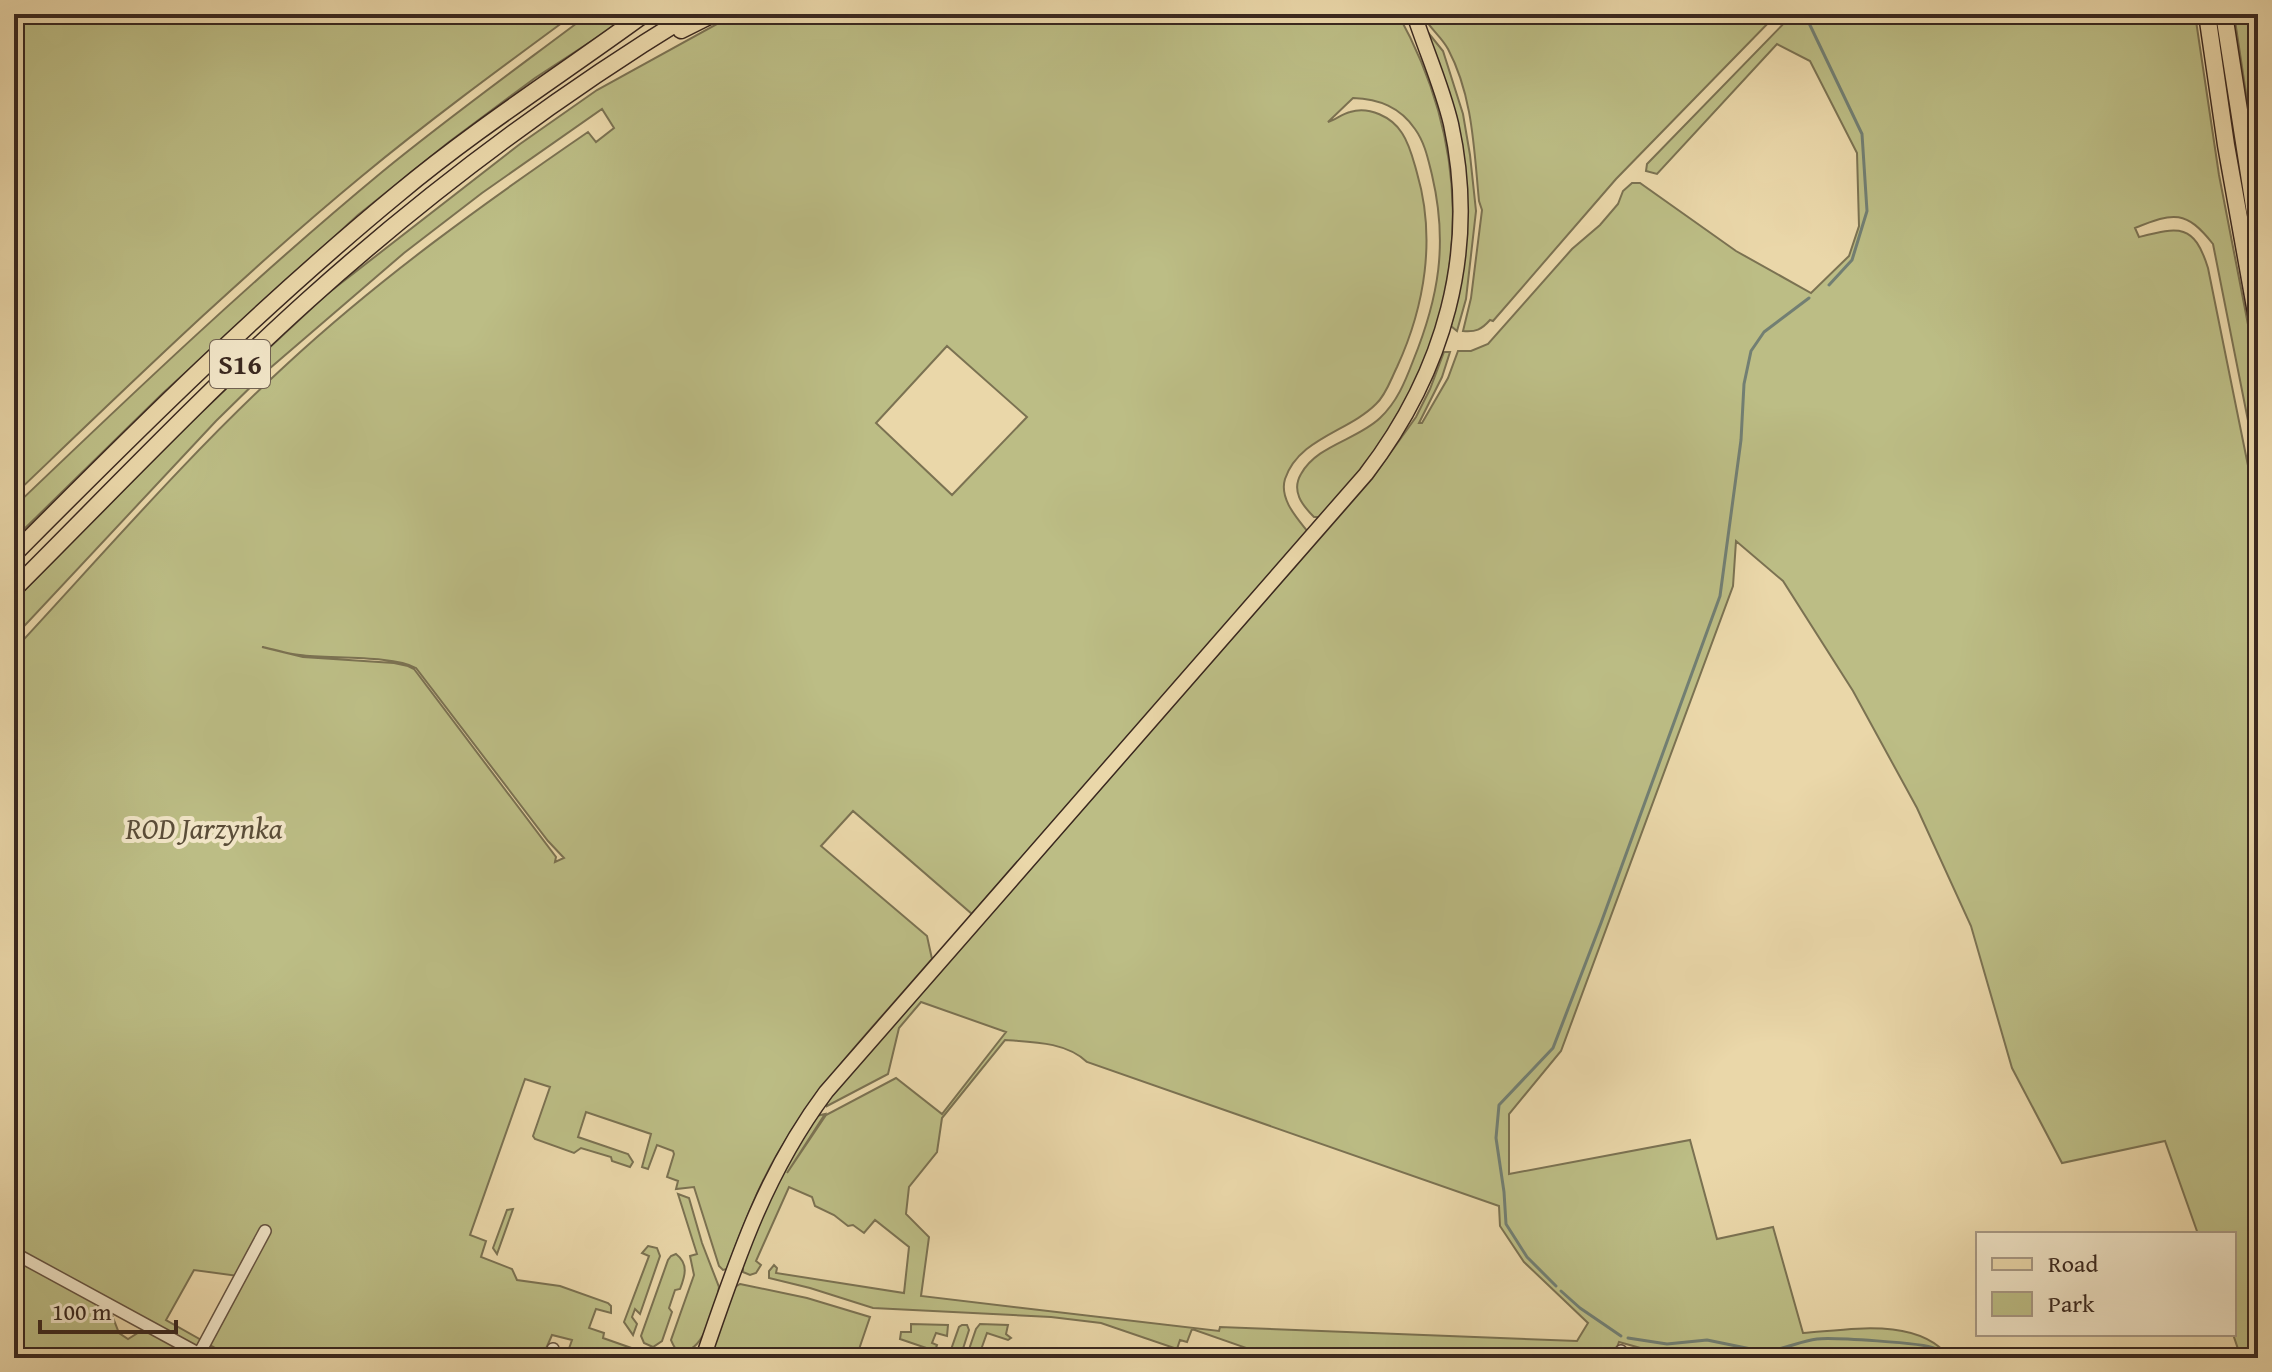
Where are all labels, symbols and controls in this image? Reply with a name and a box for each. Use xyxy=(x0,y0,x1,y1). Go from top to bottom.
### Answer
road number: S16 xyxy=(210,340,270,388)
park label: ROD Jarzynka xyxy=(124,806,283,850)
legend xyxy=(1976,1232,2236,1336)
text: Road xyxy=(2048,1246,2098,1281)
scale bar xyxy=(40,1284,176,1334)
text: Park xyxy=(2048,1286,2095,1321)
text: 100 m xyxy=(52,1294,112,1329)

